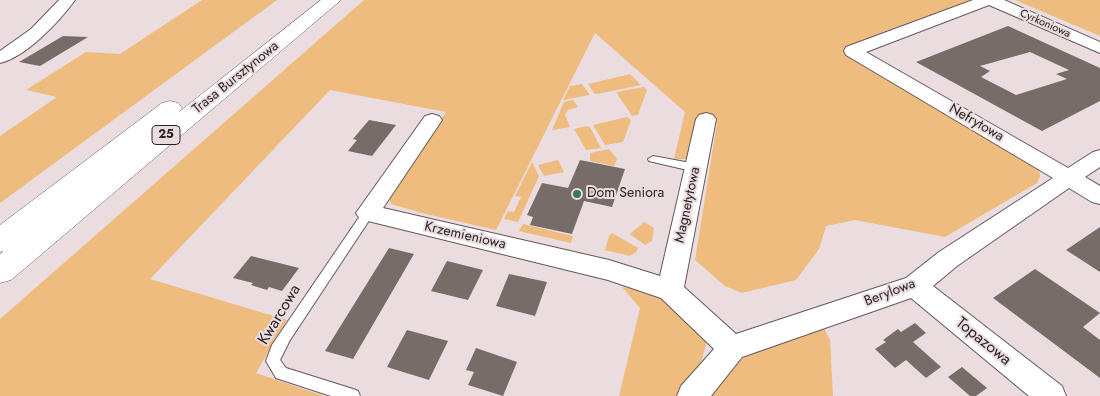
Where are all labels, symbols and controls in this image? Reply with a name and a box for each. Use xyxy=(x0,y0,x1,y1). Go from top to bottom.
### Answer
street label: Cyrkoniowa xyxy=(1018,7,1072,41)
street label: Trasa Bursztynowa xyxy=(189,38,283,118)
street label: Nefrytowa xyxy=(946,101,1006,145)
road number: 25 xyxy=(152,126,180,144)
street label: Magnetytowa xyxy=(672,166,704,244)
place label: Dom Seniora xyxy=(587,186,664,202)
marker: Dom Seniora xyxy=(571,188,583,200)
street label: Krzemieniowa xyxy=(423,218,507,254)
street label: Berylowa xyxy=(862,276,918,310)
street label: Kwarcowa xyxy=(255,281,305,349)
street label: Topazowa xyxy=(951,314,1015,370)

